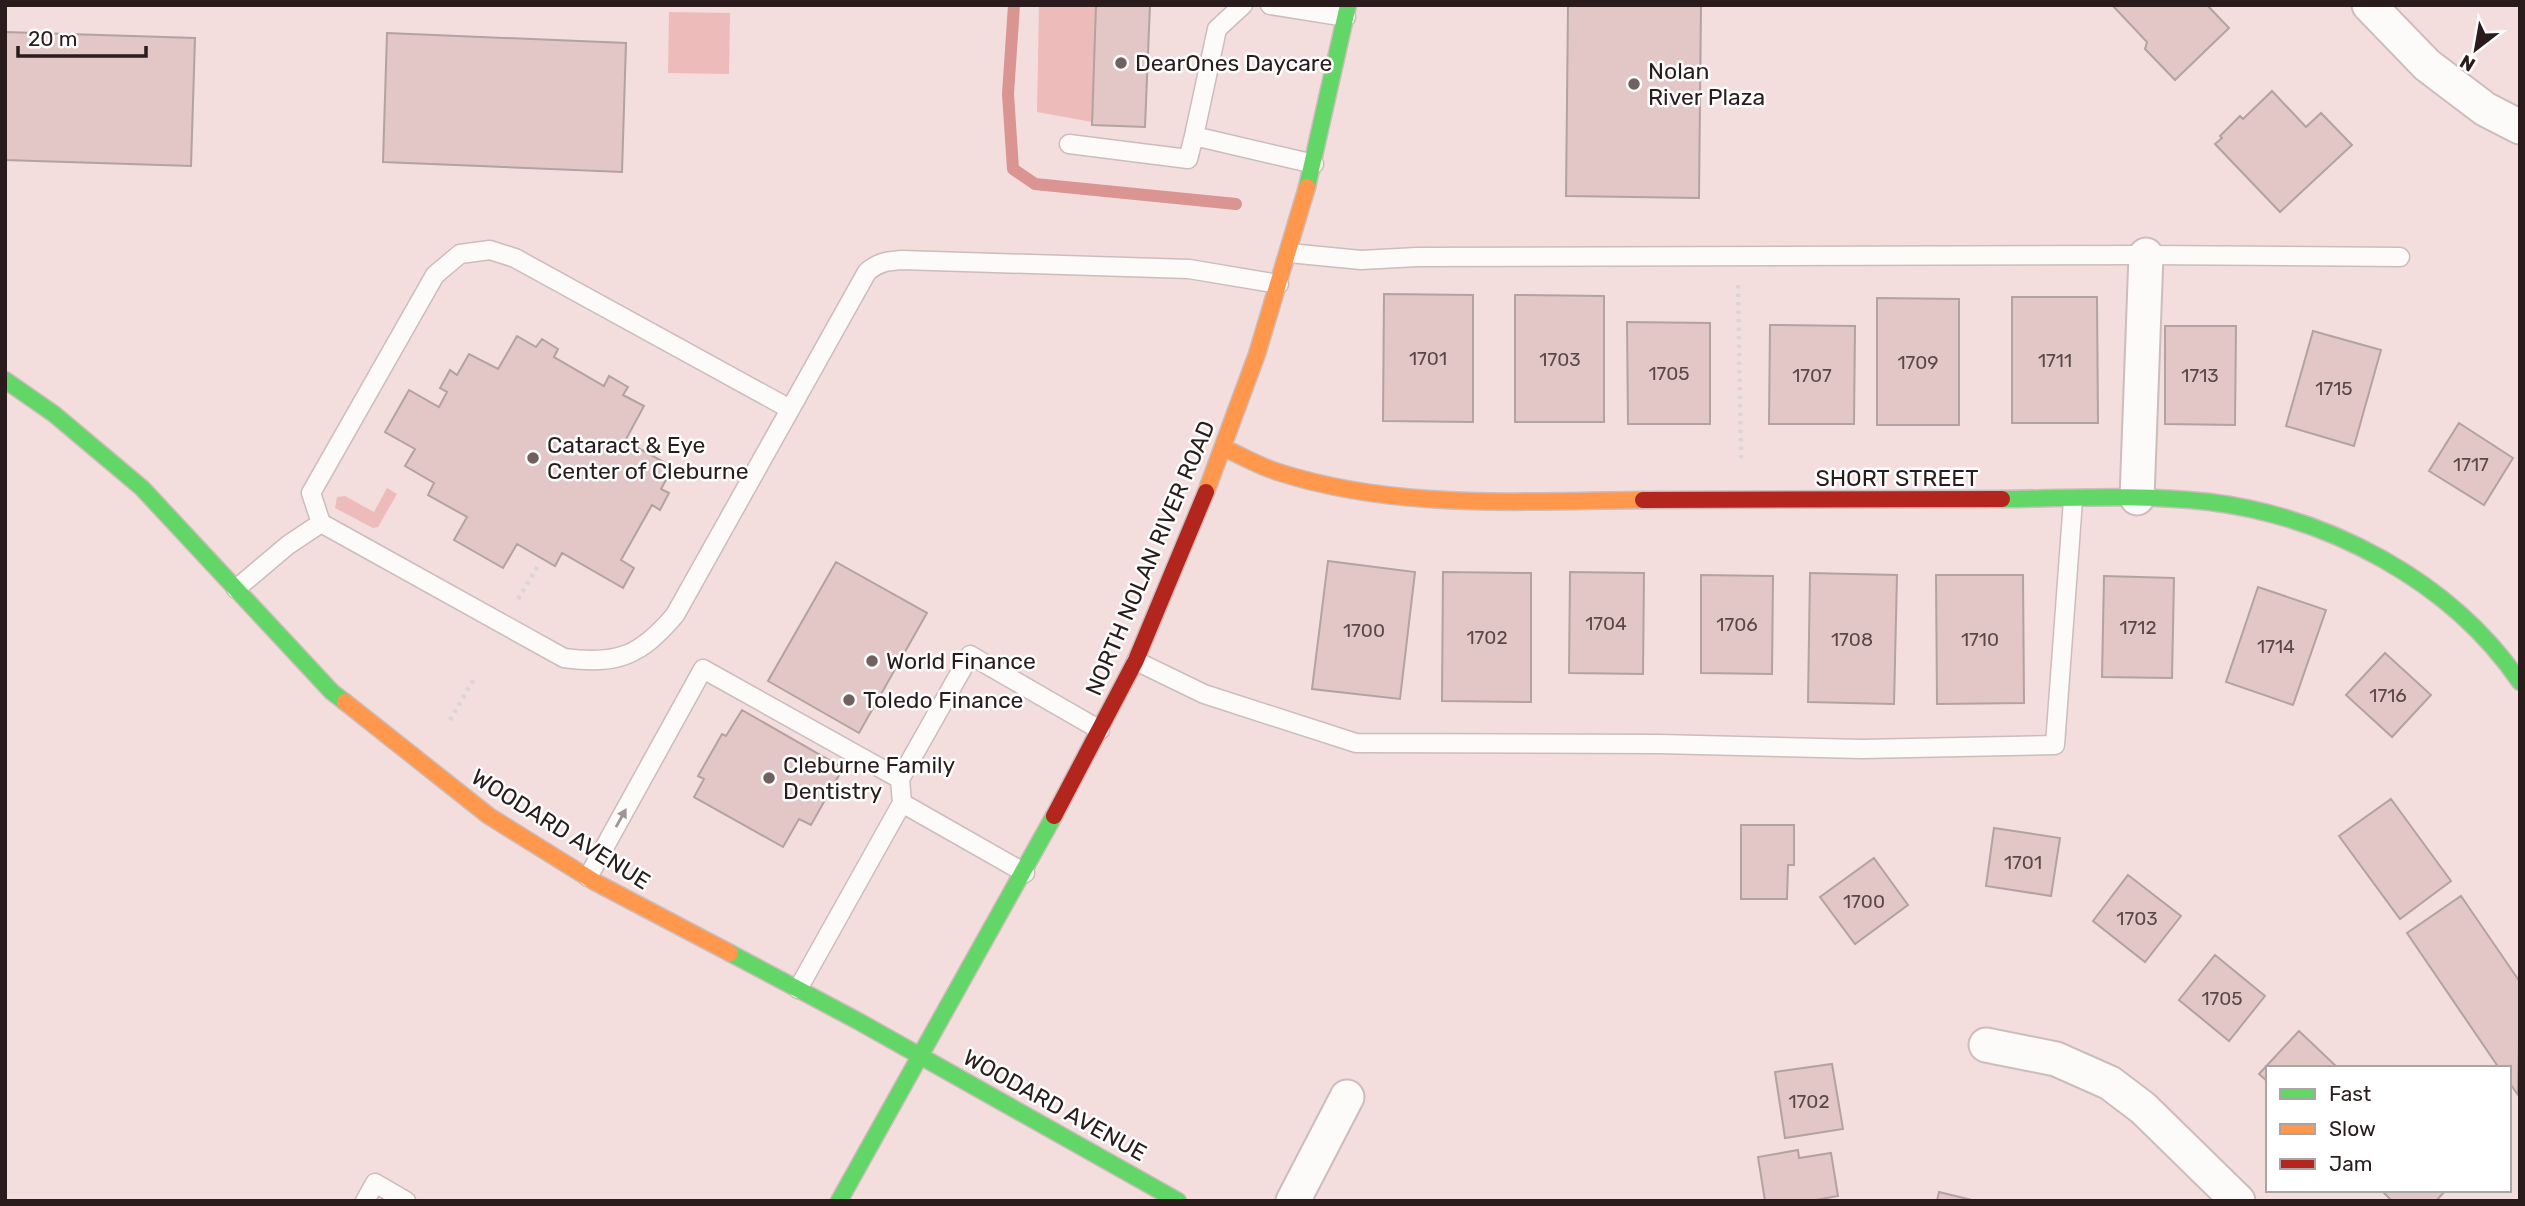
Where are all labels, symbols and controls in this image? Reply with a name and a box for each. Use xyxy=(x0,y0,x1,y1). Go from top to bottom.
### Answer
scale bar xyxy=(18,14,145,58)
north arrow xyxy=(2441,14,2511,84)
text: 20 m xyxy=(28,26,77,51)
place label: DearOnes Daycare xyxy=(1135,49,1332,77)
text: N xyxy=(2456,50,2479,77)
marker: DearOnes Daycare xyxy=(1113,55,1129,71)
place label: Nolan River Plaza xyxy=(1648,57,1765,111)
marker: Nolan River Plaza xyxy=(1626,76,1642,92)
house number: 1701 xyxy=(1409,347,1447,370)
house number: 1703 xyxy=(1539,348,1581,371)
house number: 1711 xyxy=(2038,349,2072,372)
house number: 1709 xyxy=(1897,351,1939,374)
house number: 1705 xyxy=(1648,362,1690,385)
house number: 1707 xyxy=(1792,364,1832,387)
house number: 1713 xyxy=(2181,364,2219,387)
house number: 1715 xyxy=(2315,377,2353,400)
street label: NORTH NOLAN RIVER ROAD xyxy=(1079,416,1221,700)
place label: Cataract & Eye Center of Cleburne xyxy=(547,431,749,485)
marker: Cataract & Eye Center of Cleburne xyxy=(525,450,541,466)
house number: 1717 xyxy=(2453,453,2489,476)
street label: SHORT STREET xyxy=(1815,464,1979,492)
house number: 1704 xyxy=(1585,612,1627,635)
house number: 1706 xyxy=(1716,613,1758,636)
house number: 1712 xyxy=(2119,616,2157,639)
house number: 1700 xyxy=(1343,619,1385,642)
house number: 1702 xyxy=(1466,626,1508,649)
house number: 1708 xyxy=(1831,628,1873,651)
house number: 1710 xyxy=(1961,628,1999,651)
house number: 1714 xyxy=(2257,635,2295,658)
place label: World Finance xyxy=(886,647,1036,675)
marker: World Finance xyxy=(864,653,880,669)
house number: 1716 xyxy=(2369,684,2407,707)
place label: Toledo Finance xyxy=(863,686,1023,714)
marker: Toledo Finance xyxy=(841,692,857,708)
place label: Cleburne Family Dentistry xyxy=(783,751,956,805)
street label: WOODARD AVENUE xyxy=(466,763,656,895)
marker: Cleburne Family Dentistry xyxy=(761,770,777,786)
one-way arrow xyxy=(615,808,627,827)
house number: 1701 xyxy=(2004,851,2042,874)
house number: 1700 xyxy=(1843,890,1885,913)
house number: 1703 xyxy=(2116,907,2158,930)
house number: 1705 xyxy=(2201,987,2243,1010)
street label: WOODARD AVENUE xyxy=(958,1043,1152,1167)
legend xyxy=(2266,1066,2511,1192)
text: Fast xyxy=(2329,1081,2371,1106)
house number: 1702 xyxy=(1788,1090,1830,1113)
text: Slow xyxy=(2329,1116,2376,1141)
text: Jam xyxy=(2329,1151,2373,1176)

